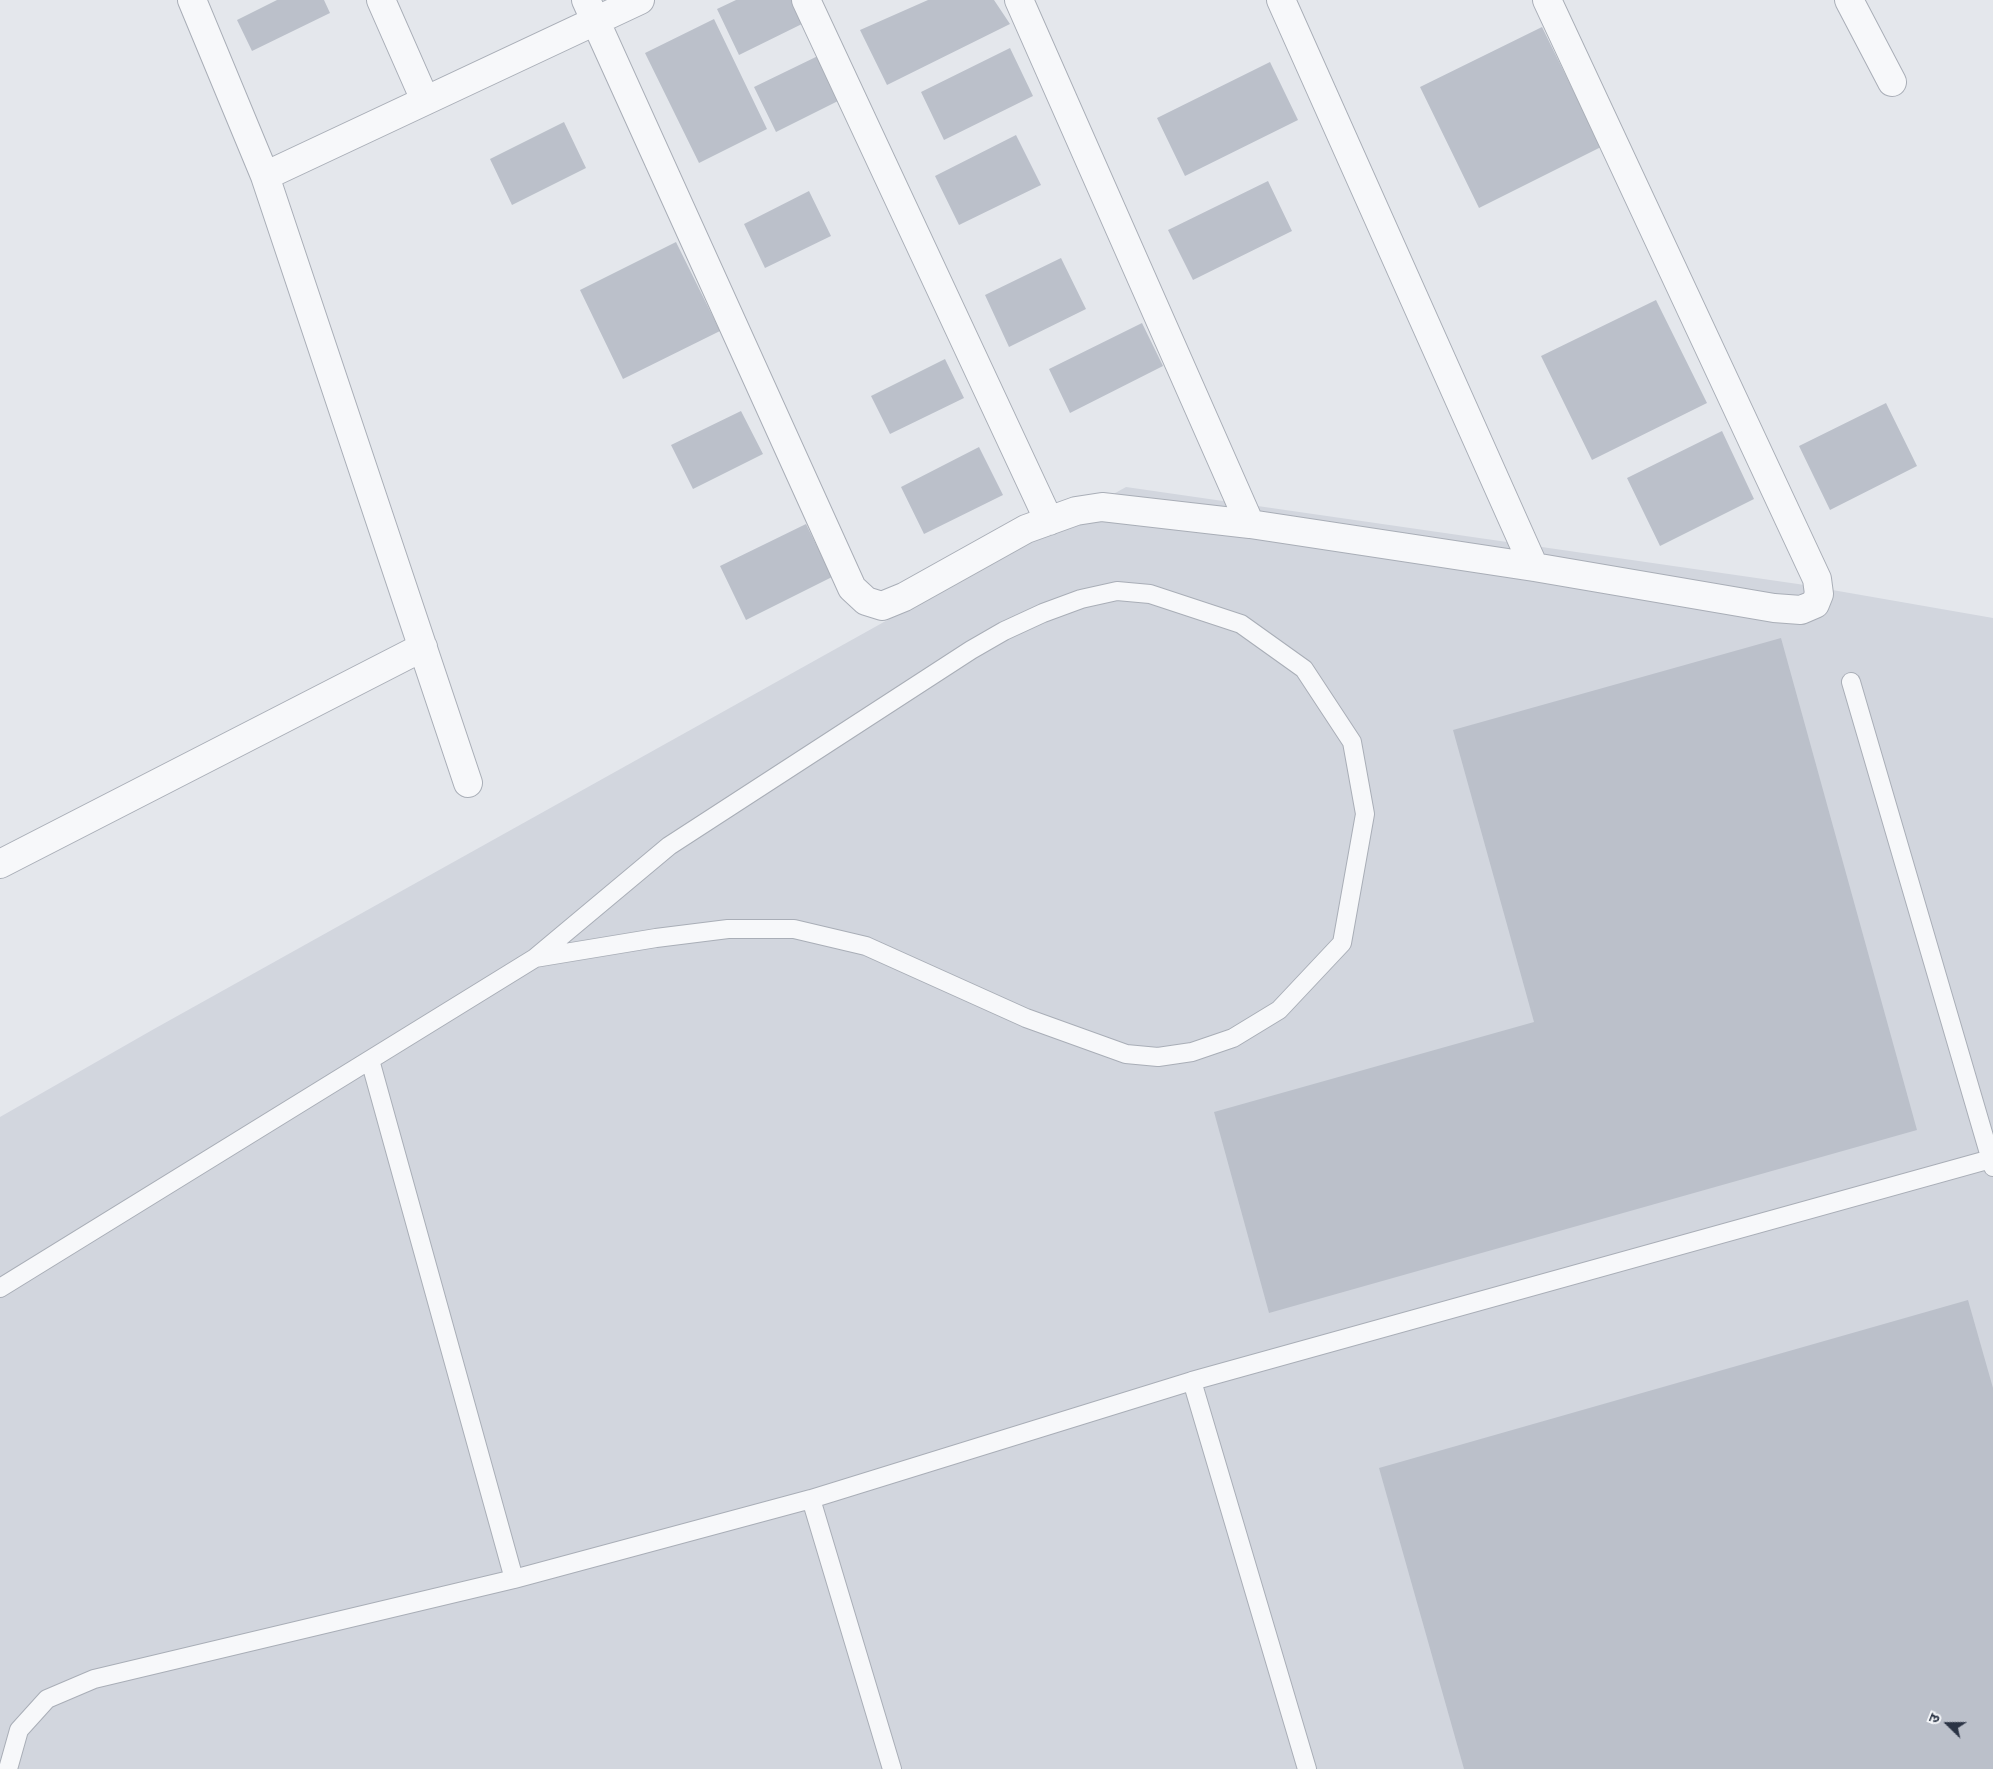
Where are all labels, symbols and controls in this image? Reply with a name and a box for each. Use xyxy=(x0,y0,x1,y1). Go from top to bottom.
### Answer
north arrow xyxy=(1923,1699,1973,1749)
text: उ xyxy=(1925,1712,1943,1725)

